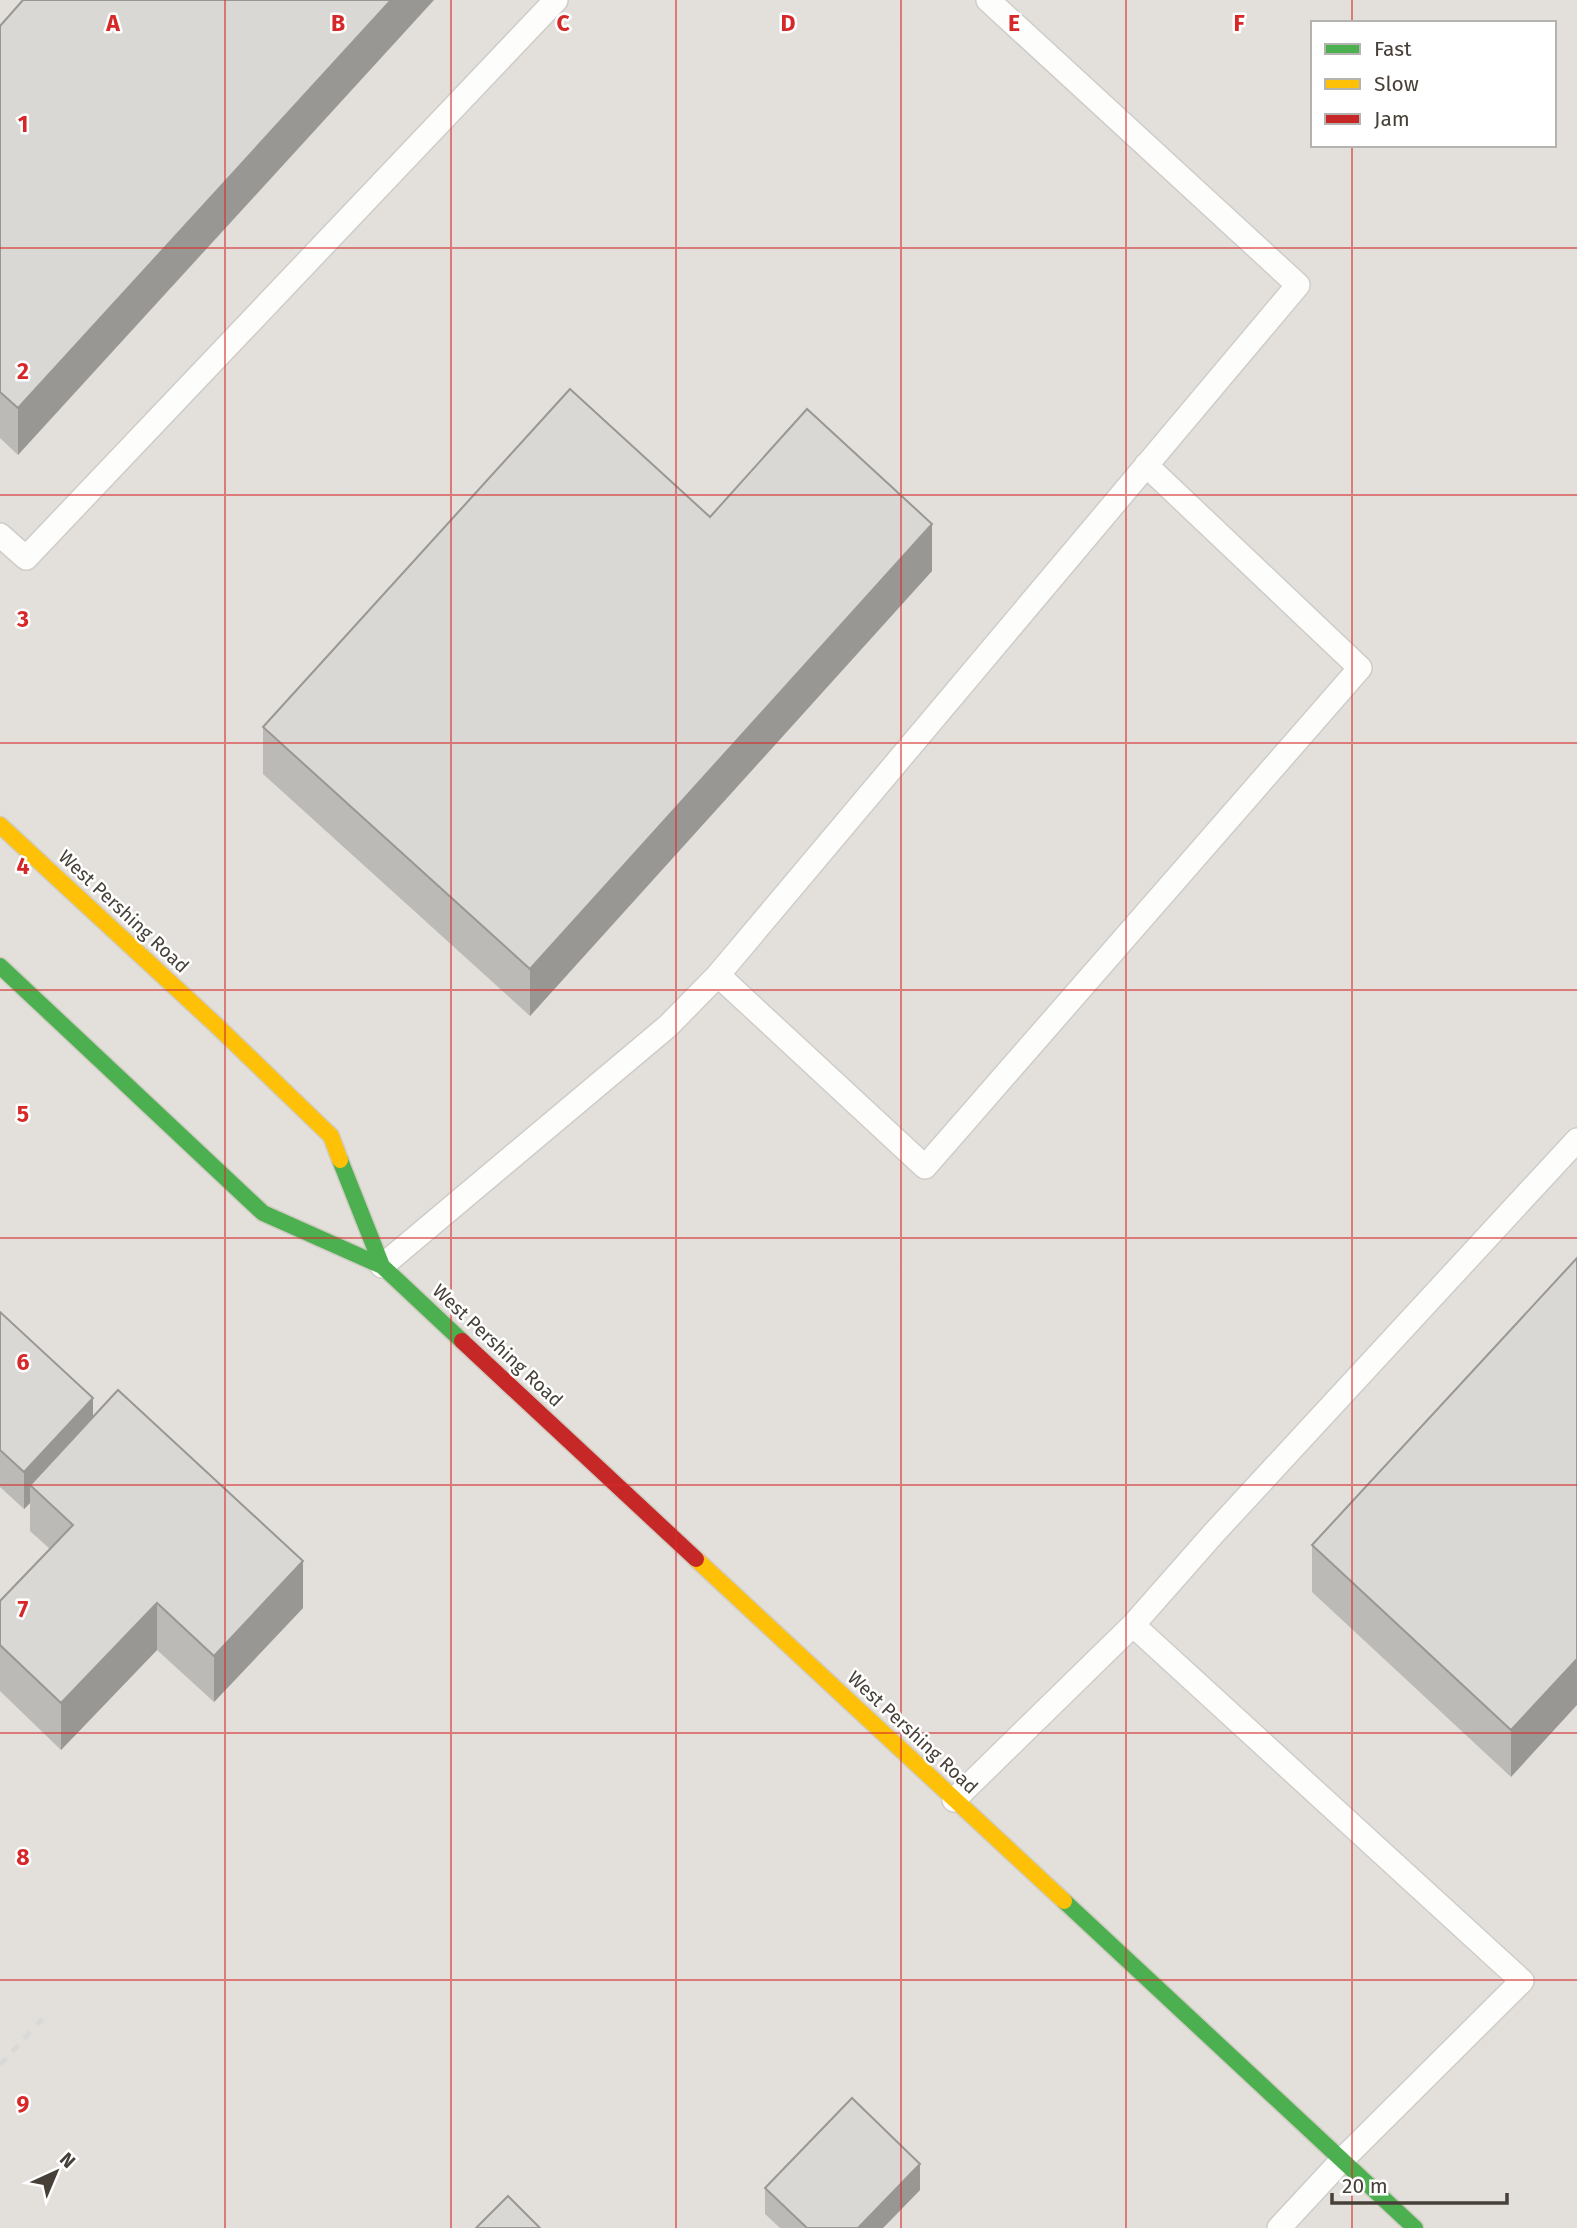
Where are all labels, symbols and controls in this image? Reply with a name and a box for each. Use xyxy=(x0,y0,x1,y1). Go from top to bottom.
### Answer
text: A xyxy=(105,9,120,37)
text: B xyxy=(331,9,345,37)
text: C xyxy=(556,9,570,37)
text: D xyxy=(781,9,796,37)
text: E xyxy=(1008,9,1020,37)
text: F xyxy=(1233,9,1245,37)
legend xyxy=(1311,21,1556,147)
text: Fast xyxy=(1374,36,1412,62)
text: Slow xyxy=(1374,71,1419,97)
text: Jam xyxy=(1374,106,1410,132)
text: 1 xyxy=(18,110,28,138)
text: 2 xyxy=(17,357,29,385)
text: 3 xyxy=(16,605,29,633)
street label: West Pershing Road xyxy=(54,845,194,978)
text: 4 xyxy=(17,852,30,880)
text: 5 xyxy=(17,1100,29,1128)
street label: West Pershing Road xyxy=(428,1279,568,1412)
text: 6 xyxy=(17,1348,30,1376)
text: 7 xyxy=(18,1595,29,1623)
street label: West Pershing Road xyxy=(843,1666,983,1799)
text: 8 xyxy=(16,1843,30,1871)
text: 9 xyxy=(17,2090,30,2118)
north arrow xyxy=(21,2137,91,2207)
text: N xyxy=(55,2147,80,2173)
scale bar xyxy=(1332,2162,1507,2206)
text: 20 m xyxy=(1342,2173,1388,2199)

